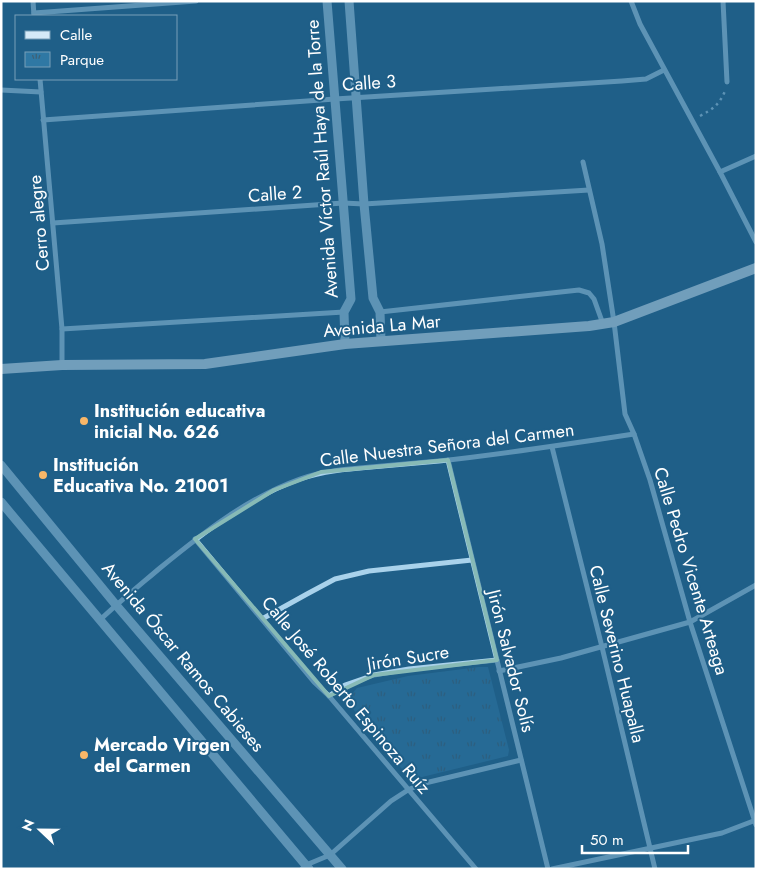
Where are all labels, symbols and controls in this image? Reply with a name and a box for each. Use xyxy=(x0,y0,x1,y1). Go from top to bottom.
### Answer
legend xyxy=(15,15,178,80)
street label: Avenida Víctor Raúl Haya de la Torre xyxy=(299,19,345,299)
text: Calle xyxy=(60,24,92,46)
text: Parque xyxy=(60,49,104,71)
street label: Calle 3 xyxy=(341,68,397,98)
street label: Cerro alegre xyxy=(22,174,56,272)
street label: Calle 2 xyxy=(247,179,303,209)
street label: Avenida La Mar xyxy=(322,308,443,344)
place label: Institución educativa inicial No. 626 xyxy=(94,398,266,445)
marker: Institución educativa inicial No. 626 xyxy=(78,415,90,427)
street label: Calle Nuestra Señora del Carmen xyxy=(318,416,576,474)
place label: Institución Educativa No. 21001 xyxy=(53,452,228,499)
street label: Calle Pedro Vicente Arteaga xyxy=(647,464,735,678)
marker: Institución Educativa No. 21001 xyxy=(37,469,49,481)
street label: Avenida Óscar Ramos Cabieses xyxy=(96,556,270,758)
street label: Calle Severino Huapalla xyxy=(582,563,652,745)
street label: Jirón Salvador Solís xyxy=(480,585,541,735)
street label: Calle José Roberto Espinoza Ruíz xyxy=(255,590,437,800)
street label: Jirón Sucre xyxy=(363,639,451,678)
place label: Mercado Virgen del Carmen xyxy=(94,732,230,779)
marker: Mercado Virgen del Carmen xyxy=(78,749,90,761)
north arrow xyxy=(15,805,65,855)
text: N xyxy=(17,816,39,834)
scale bar xyxy=(582,822,688,854)
text: 50 m xyxy=(590,829,624,851)

